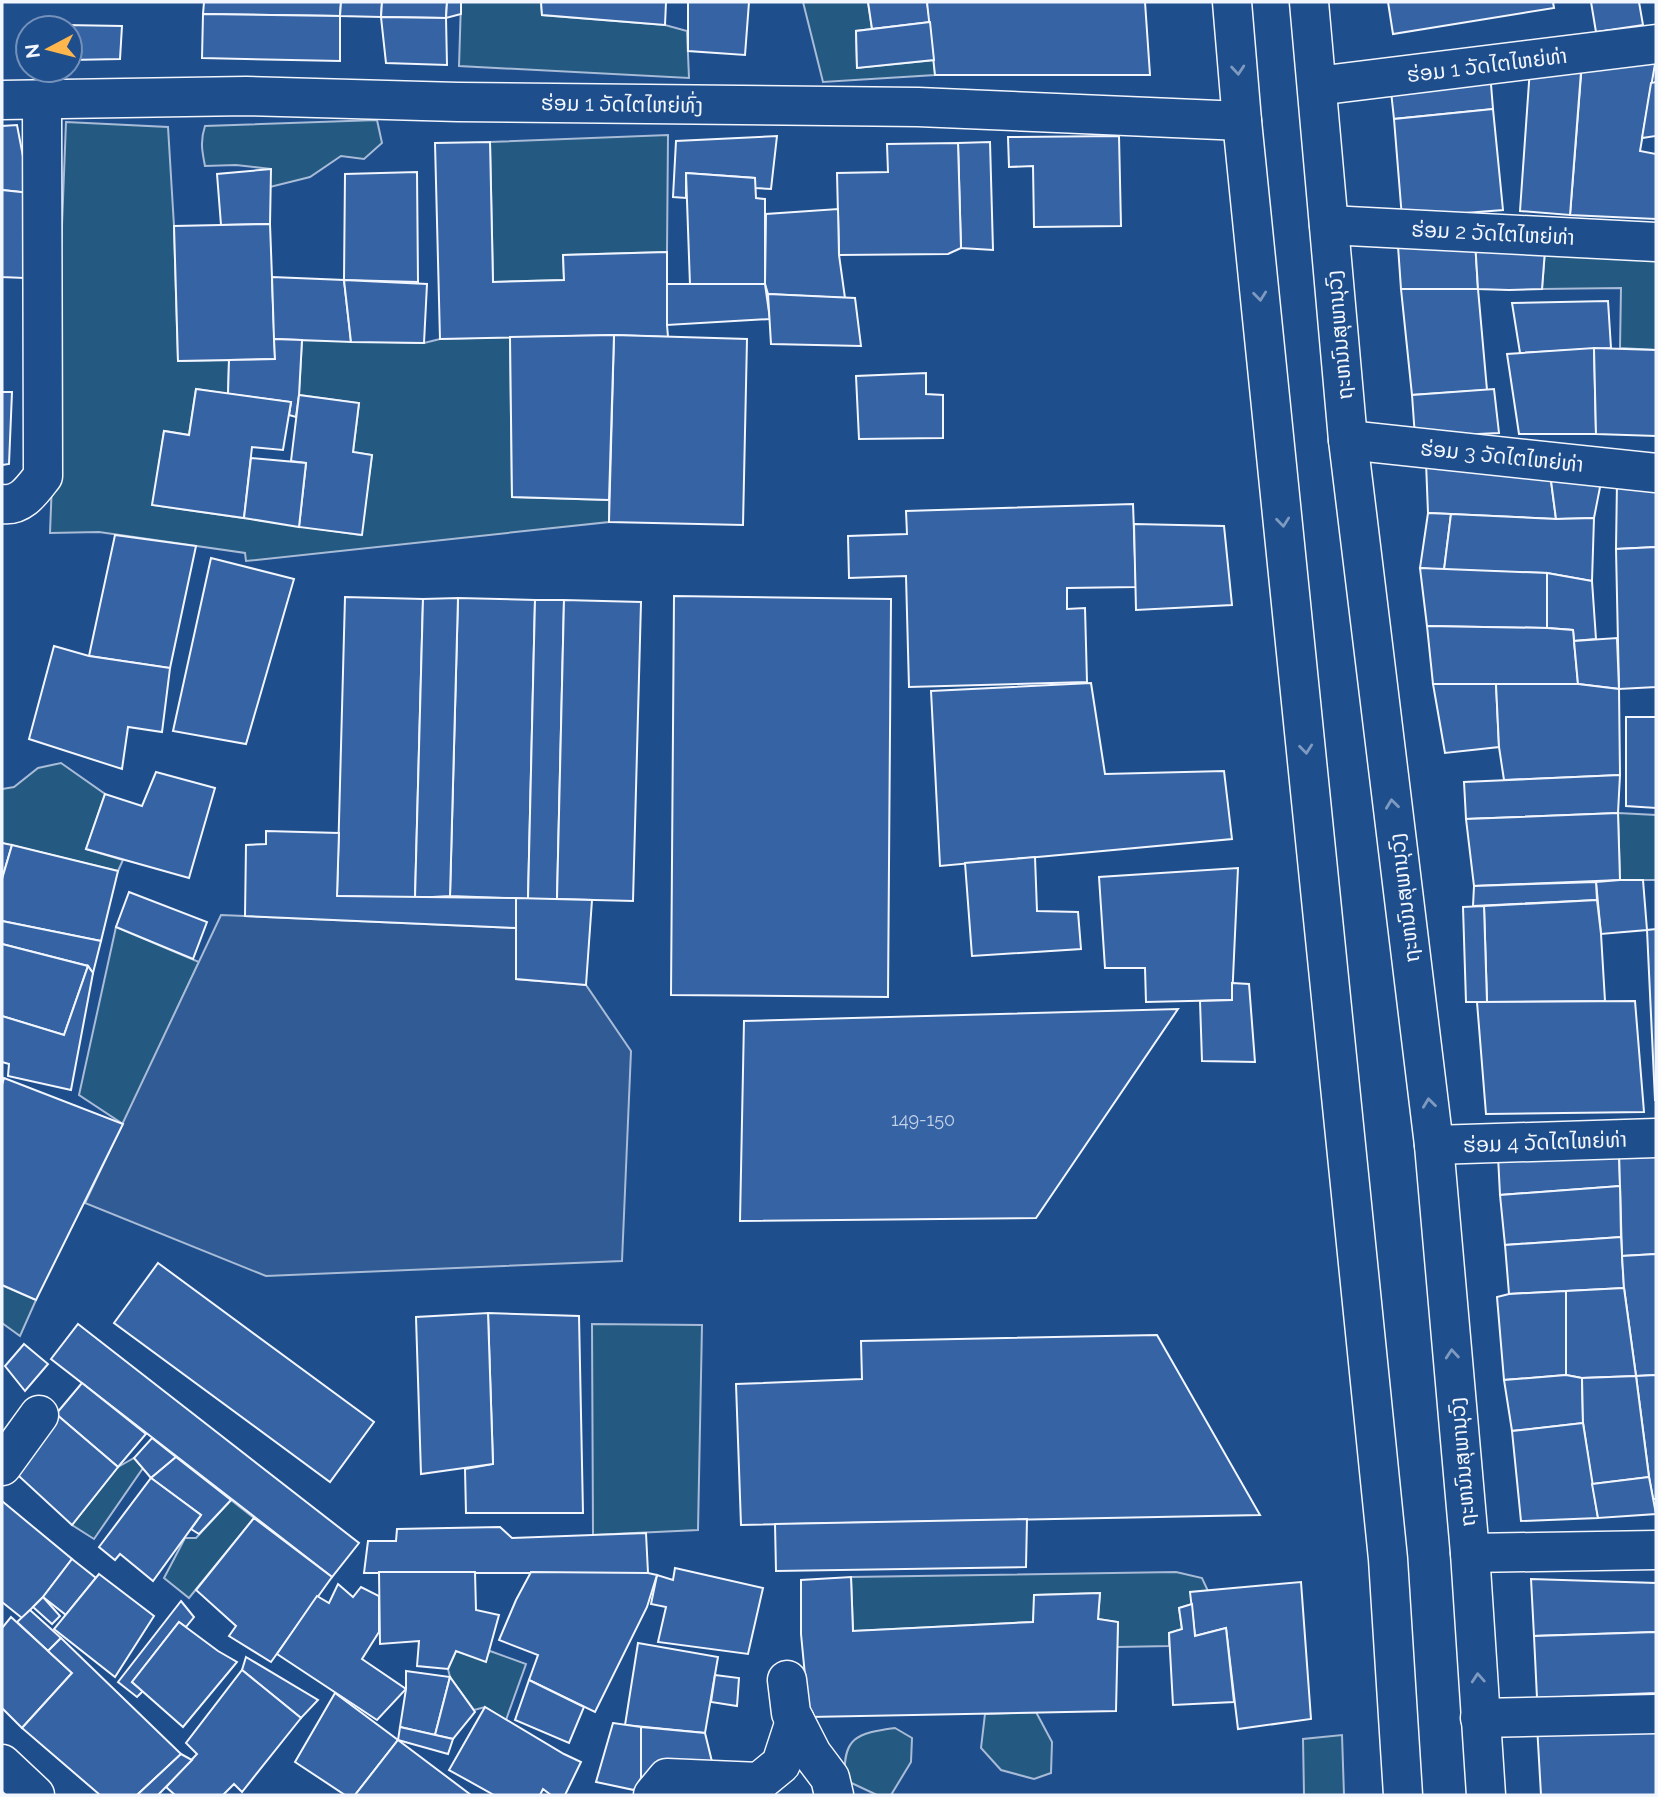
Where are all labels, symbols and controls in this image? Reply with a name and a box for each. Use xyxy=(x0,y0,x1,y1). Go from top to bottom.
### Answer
north arrow xyxy=(14,14,84,84)
text: N xyxy=(20,43,44,60)
street label: ຮ່ອມ 1 ວັດໄຕໄຫຍ່ທ່າ xyxy=(1405,43,1569,87)
one-way arrow xyxy=(1230,65,1245,76)
street label: ຮ່ອມ 1 ວັດໄຕໄຫຍ່ທົ່ງ xyxy=(541,88,703,118)
street label: ຮ່ອມ 2 ວັດໄຕໄຫຍ່ທ່າ xyxy=(1411,216,1575,250)
street label: ຖະຫນົນສຸພານຸວົງ xyxy=(1321,269,1359,401)
one-way arrow xyxy=(1252,291,1267,302)
street label: ຮ່ອມ 3 ວັດໄຕໄຫຍ່ທ່າ xyxy=(1419,435,1585,477)
one-way arrow xyxy=(1275,517,1290,528)
one-way arrow xyxy=(1298,744,1313,755)
one-way arrow xyxy=(1385,798,1400,810)
street label: ຖະຫນົນສຸພານຸວົງ xyxy=(1384,832,1426,964)
one-way arrow xyxy=(1421,1097,1436,1109)
house number: 149-150 xyxy=(891,1109,955,1130)
street label: ຮ່ອມ 4 ວັດໄຕໄຫຍ່ທ່າ xyxy=(1463,1127,1627,1157)
one-way arrow xyxy=(1445,1348,1460,1359)
street label: ຖະຫນົນສຸພານຸວົງ xyxy=(1444,1396,1482,1528)
one-way arrow xyxy=(1470,1672,1485,1683)

